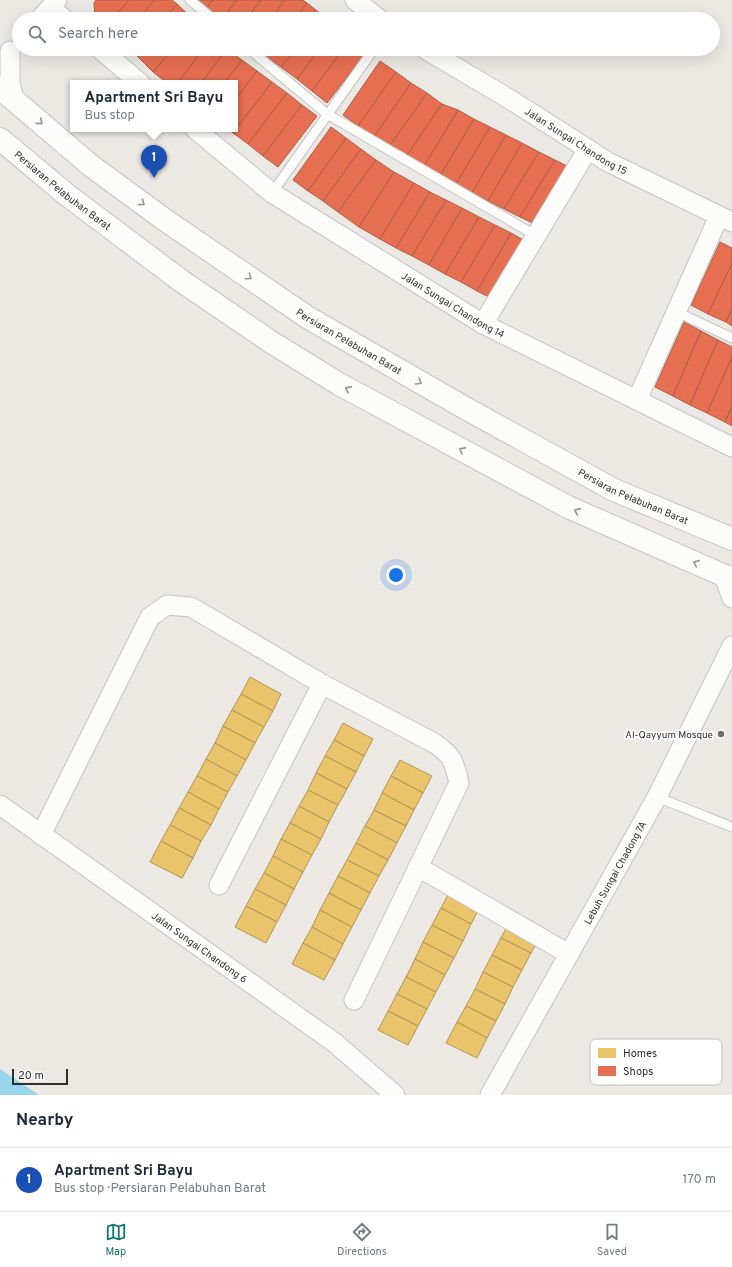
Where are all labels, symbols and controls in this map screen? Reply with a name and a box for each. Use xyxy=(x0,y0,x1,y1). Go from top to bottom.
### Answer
search box xyxy=(12,12,720,56)
icon: search xyxy=(26,23,48,45)
text: Search here xyxy=(58,25,138,44)
popup xyxy=(70,80,238,132)
text: Apartment Sri Bayu xyxy=(85,89,223,108)
street label: Jalan Sungai Chandong 15 xyxy=(522,105,629,178)
text: Bus stop xyxy=(85,108,135,124)
one-way arrow xyxy=(36,118,43,125)
pin: 1 xyxy=(141,145,167,178)
street label: Persiaran Pelabuhan Barat xyxy=(11,149,113,234)
one-way arrow xyxy=(138,198,145,206)
street label: Jalan Sungai Chandong 14 xyxy=(398,270,506,342)
one-way arrow xyxy=(244,273,251,280)
street label: Persiaran Pelabuhan Barat xyxy=(293,306,404,378)
one-way arrow xyxy=(415,377,422,384)
one-way arrow xyxy=(344,386,352,394)
one-way arrow xyxy=(459,448,466,455)
street label: Persiaran Pelabuhan Barat xyxy=(575,466,690,528)
one-way arrow xyxy=(574,508,582,516)
one-way arrow xyxy=(693,560,700,568)
your location xyxy=(386,565,406,585)
place label: Al-Qayyum Mosque xyxy=(625,729,713,742)
marker: Al-Qayyum Mosque xyxy=(716,729,726,739)
street label: Lebuh Sungai Chadong 7A xyxy=(582,819,650,927)
street label: Jalan Sungai Chandong 6 xyxy=(148,910,249,987)
legend xyxy=(590,1039,722,1085)
text: Homes xyxy=(623,1047,657,1061)
text: Shops xyxy=(623,1065,653,1079)
scale bar xyxy=(12,1067,68,1086)
text: 20 m xyxy=(18,1069,44,1083)
text: Nearby xyxy=(16,1110,73,1132)
text: Apartment Sri Bayu xyxy=(54,1162,193,1181)
text: 1 xyxy=(26,1172,32,1188)
text: 170 m xyxy=(682,1172,716,1188)
text: Bus stop · Persiaran Pelabuhan Barat xyxy=(54,1181,266,1197)
tab: Map xyxy=(105,1221,127,1259)
tab: Directions xyxy=(337,1221,387,1259)
tab: Saved xyxy=(597,1221,627,1259)

